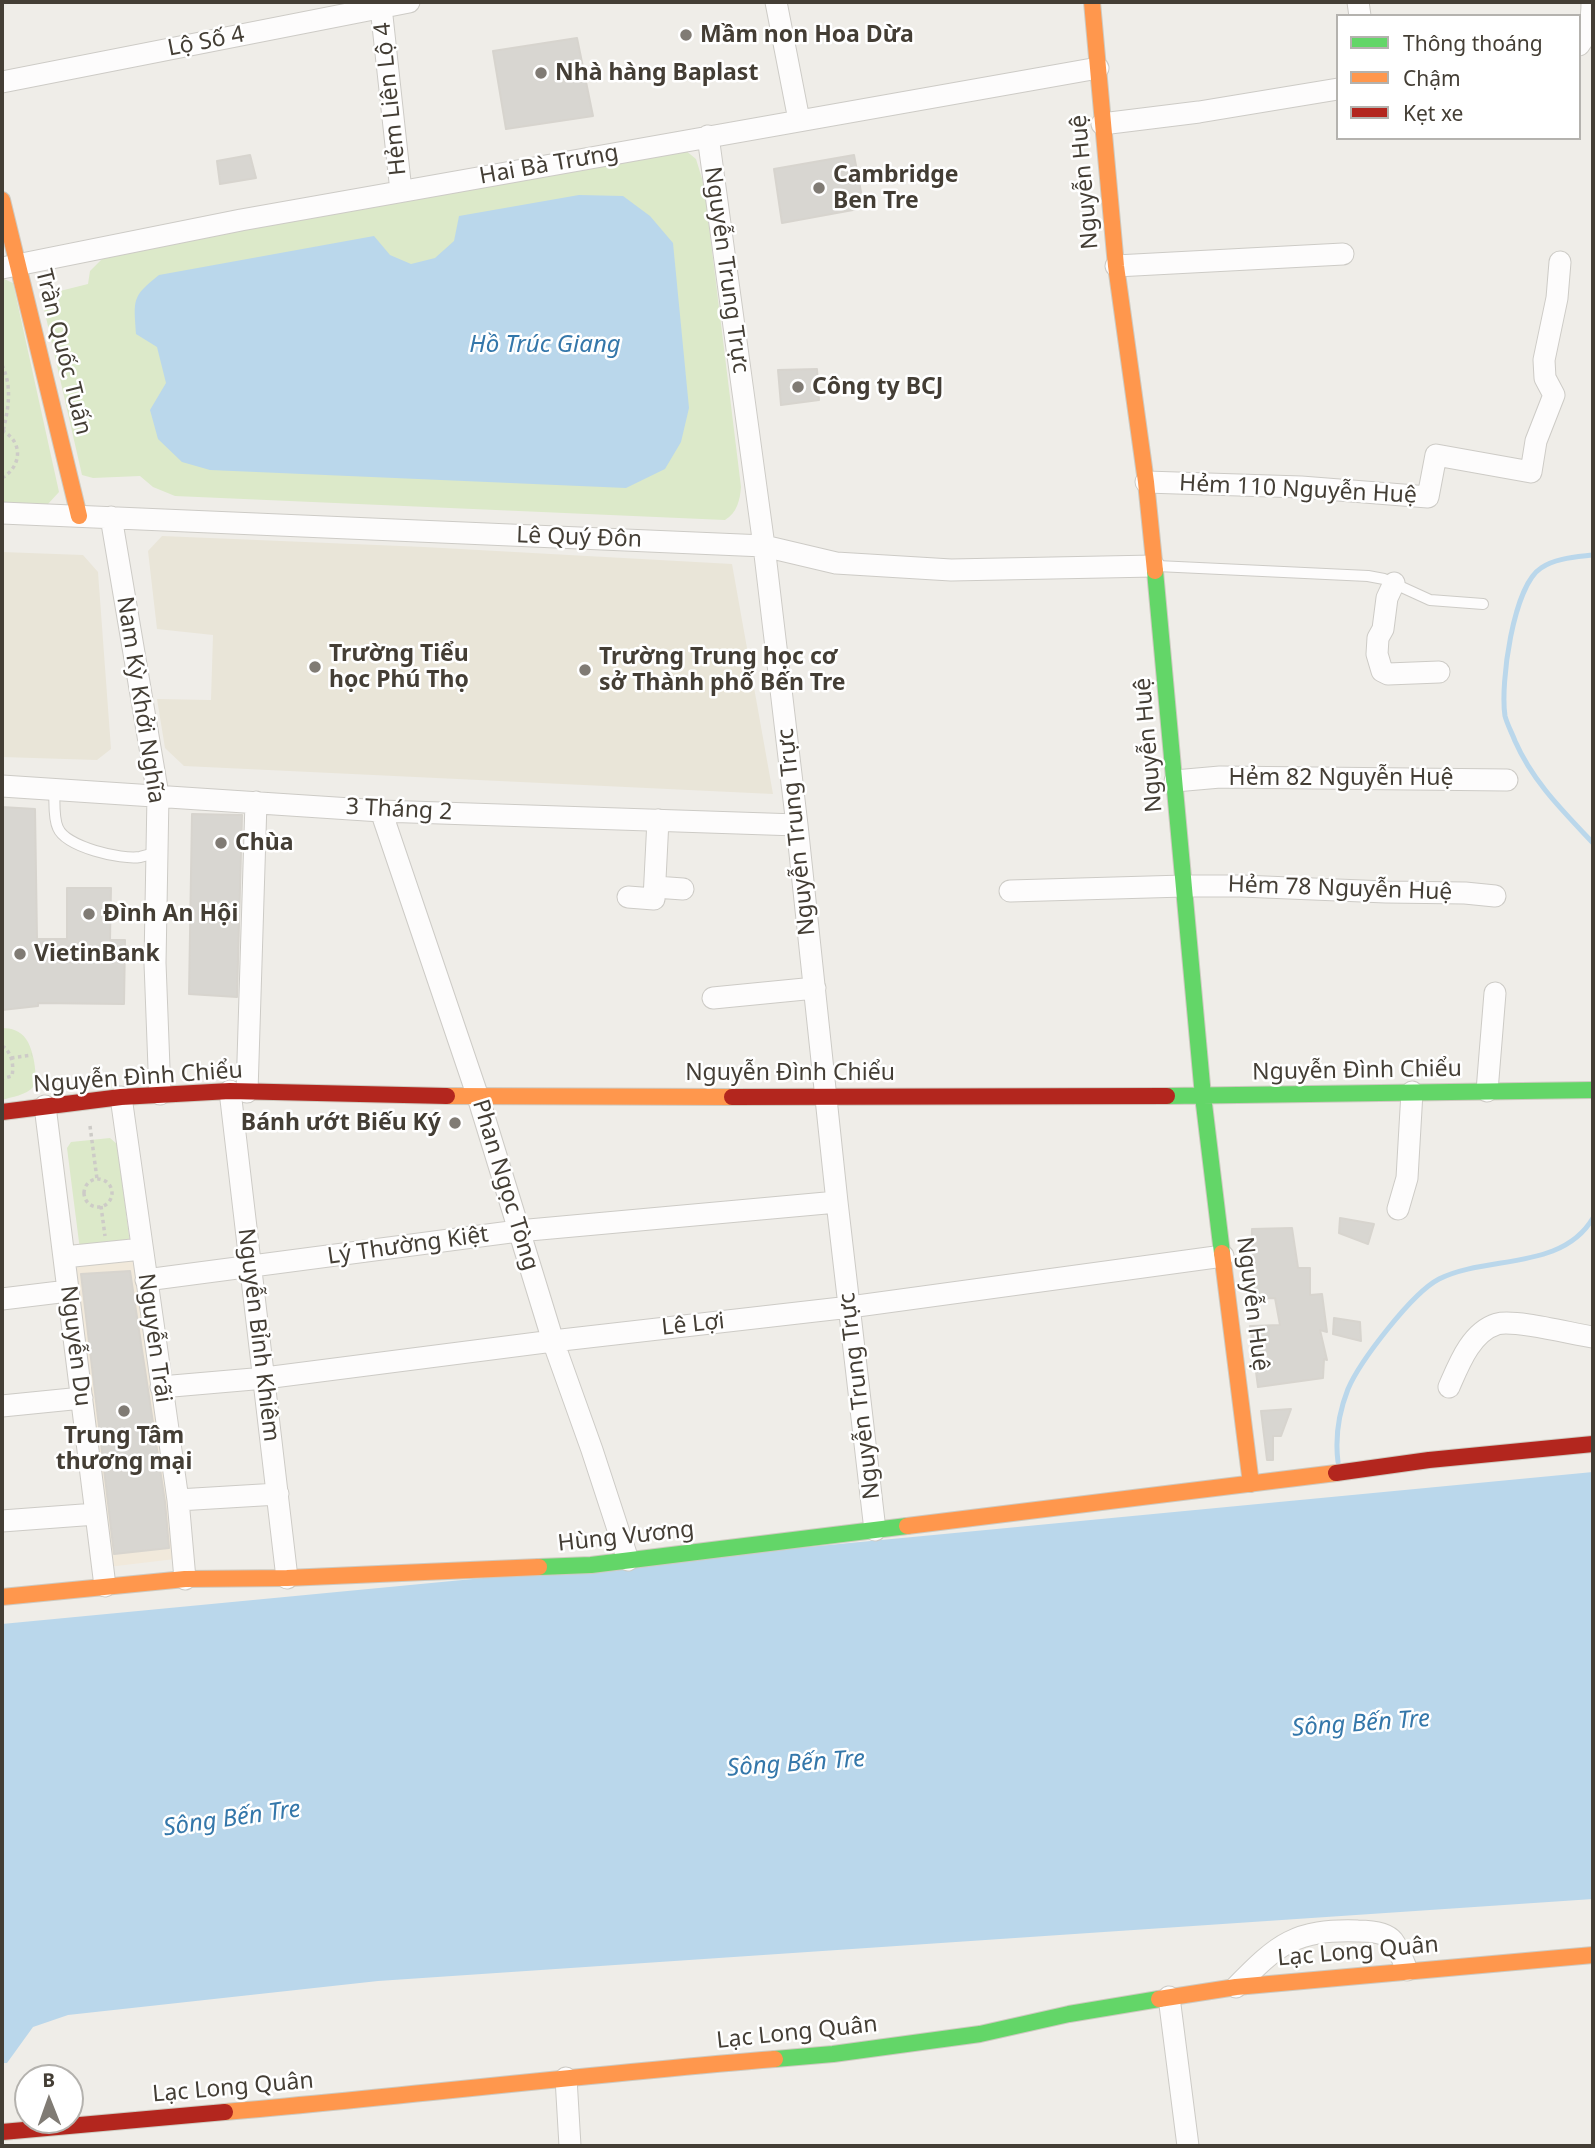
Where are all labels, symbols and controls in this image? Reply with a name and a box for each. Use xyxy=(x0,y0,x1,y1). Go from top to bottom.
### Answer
legend xyxy=(1336,14,1581,140)
street label: Lộ Số 4 xyxy=(165,21,247,63)
street label: Hẻm Liên Lộ 4 xyxy=(369,21,413,177)
place label: Mầm non Hoa Dừa xyxy=(700,21,914,49)
marker: Mầm non Hoa Dừa xyxy=(678,27,694,43)
text: Thông thoáng xyxy=(1403,29,1543,57)
place label: Nhà hàng Baplast xyxy=(555,59,758,87)
text: Chậm xyxy=(1403,64,1461,92)
marker: Nhà hàng Baplast xyxy=(533,65,549,81)
text: Kẹt xe xyxy=(1403,99,1463,127)
street label: Nguyễn Huệ xyxy=(1065,114,1105,250)
street label: Hai Bà Trưng xyxy=(477,139,621,191)
place label: Cambridge Ben Tre xyxy=(833,161,958,215)
street label: Nguyễn Trung Trực xyxy=(698,165,754,375)
marker: Cambridge Ben Tre xyxy=(811,180,827,196)
street label: Trần Quốc Tuấn xyxy=(29,266,97,438)
water label: Hồ Trúc Giang xyxy=(469,331,621,359)
place label: Công ty BCJ xyxy=(812,373,943,401)
marker: Công ty BCJ xyxy=(790,379,806,395)
street label: Hẻm 110 Nguyễn Huệ xyxy=(1178,470,1418,510)
street label: Lê Quý Đôn xyxy=(516,522,642,554)
street label: Nam Kỳ Khởi Nghĩa xyxy=(110,595,170,805)
place label: Trường Tiểu học Phú Thọ xyxy=(329,640,469,694)
place label: Trường Trung học cơ sở Thành phố Bến Tre xyxy=(599,643,846,697)
marker: Trường Tiểu học Phú Thọ xyxy=(307,659,323,675)
marker: Trường Trung học cơ sở Thành phố Bến Tre xyxy=(577,662,593,678)
street label: Nguyễn Huệ xyxy=(1129,677,1169,813)
street label: Nguyễn Trung Trực xyxy=(772,727,822,937)
street label: Hẻm 82 Nguyễn Huệ xyxy=(1229,764,1453,792)
street label: 3 Tháng 2 xyxy=(345,793,453,827)
place label: Chùa xyxy=(235,829,293,857)
marker: Chùa xyxy=(213,835,229,851)
street label: Hẻm 78 Nguyễn Huệ xyxy=(1227,871,1453,907)
place label: Đình An Hội xyxy=(103,900,238,928)
marker: Đình An Hội xyxy=(81,906,97,922)
place label: VietinBank xyxy=(34,940,160,968)
marker: VietinBank xyxy=(12,946,28,962)
street label: Nguyễn Đình Chiểu xyxy=(1252,1055,1462,1087)
street label: Nguyễn Đình Chiểu xyxy=(32,1057,244,1099)
street label: Nguyễn Đình Chiểu xyxy=(685,1059,895,1087)
street label: Phan Ngọc Tòng xyxy=(466,1096,544,1274)
place label: Bánh ướt Biếu Ký xyxy=(241,1109,441,1137)
marker: Bánh ướt Biếu Ký xyxy=(447,1115,463,1131)
street label: Lý Thường Kiệt xyxy=(326,1221,490,1271)
street label: Nguyễn Bỉnh Khiêm xyxy=(231,1227,285,1443)
street label: Nguyễn Huệ xyxy=(1230,1235,1274,1373)
street label: Nguyễn Trãi xyxy=(131,1272,177,1404)
street label: Nguyễn Du xyxy=(54,1284,96,1408)
street label: Nguyễn Trung Trực xyxy=(834,1291,886,1501)
street label: Lê Lợi xyxy=(660,1308,726,1342)
marker: Trung Tâm thương mại xyxy=(116,1403,132,1419)
place label: Trung Tâm thương mại xyxy=(56,1422,192,1476)
street label: Hùng Vương xyxy=(556,1516,696,1558)
water label: Sông Bến Tre xyxy=(1291,1705,1431,1743)
water label: Sông Bến Tre xyxy=(726,1745,866,1783)
water label: Sông Bến Tre xyxy=(162,1795,302,1843)
street label: Lạc Long Quân xyxy=(1276,1931,1440,1973)
street label: Lạc Long Quân xyxy=(715,2011,879,2055)
north arrow xyxy=(14,2064,84,2134)
text: B xyxy=(42,2067,55,2093)
street label: Lạc Long Quân xyxy=(151,2067,315,2109)

